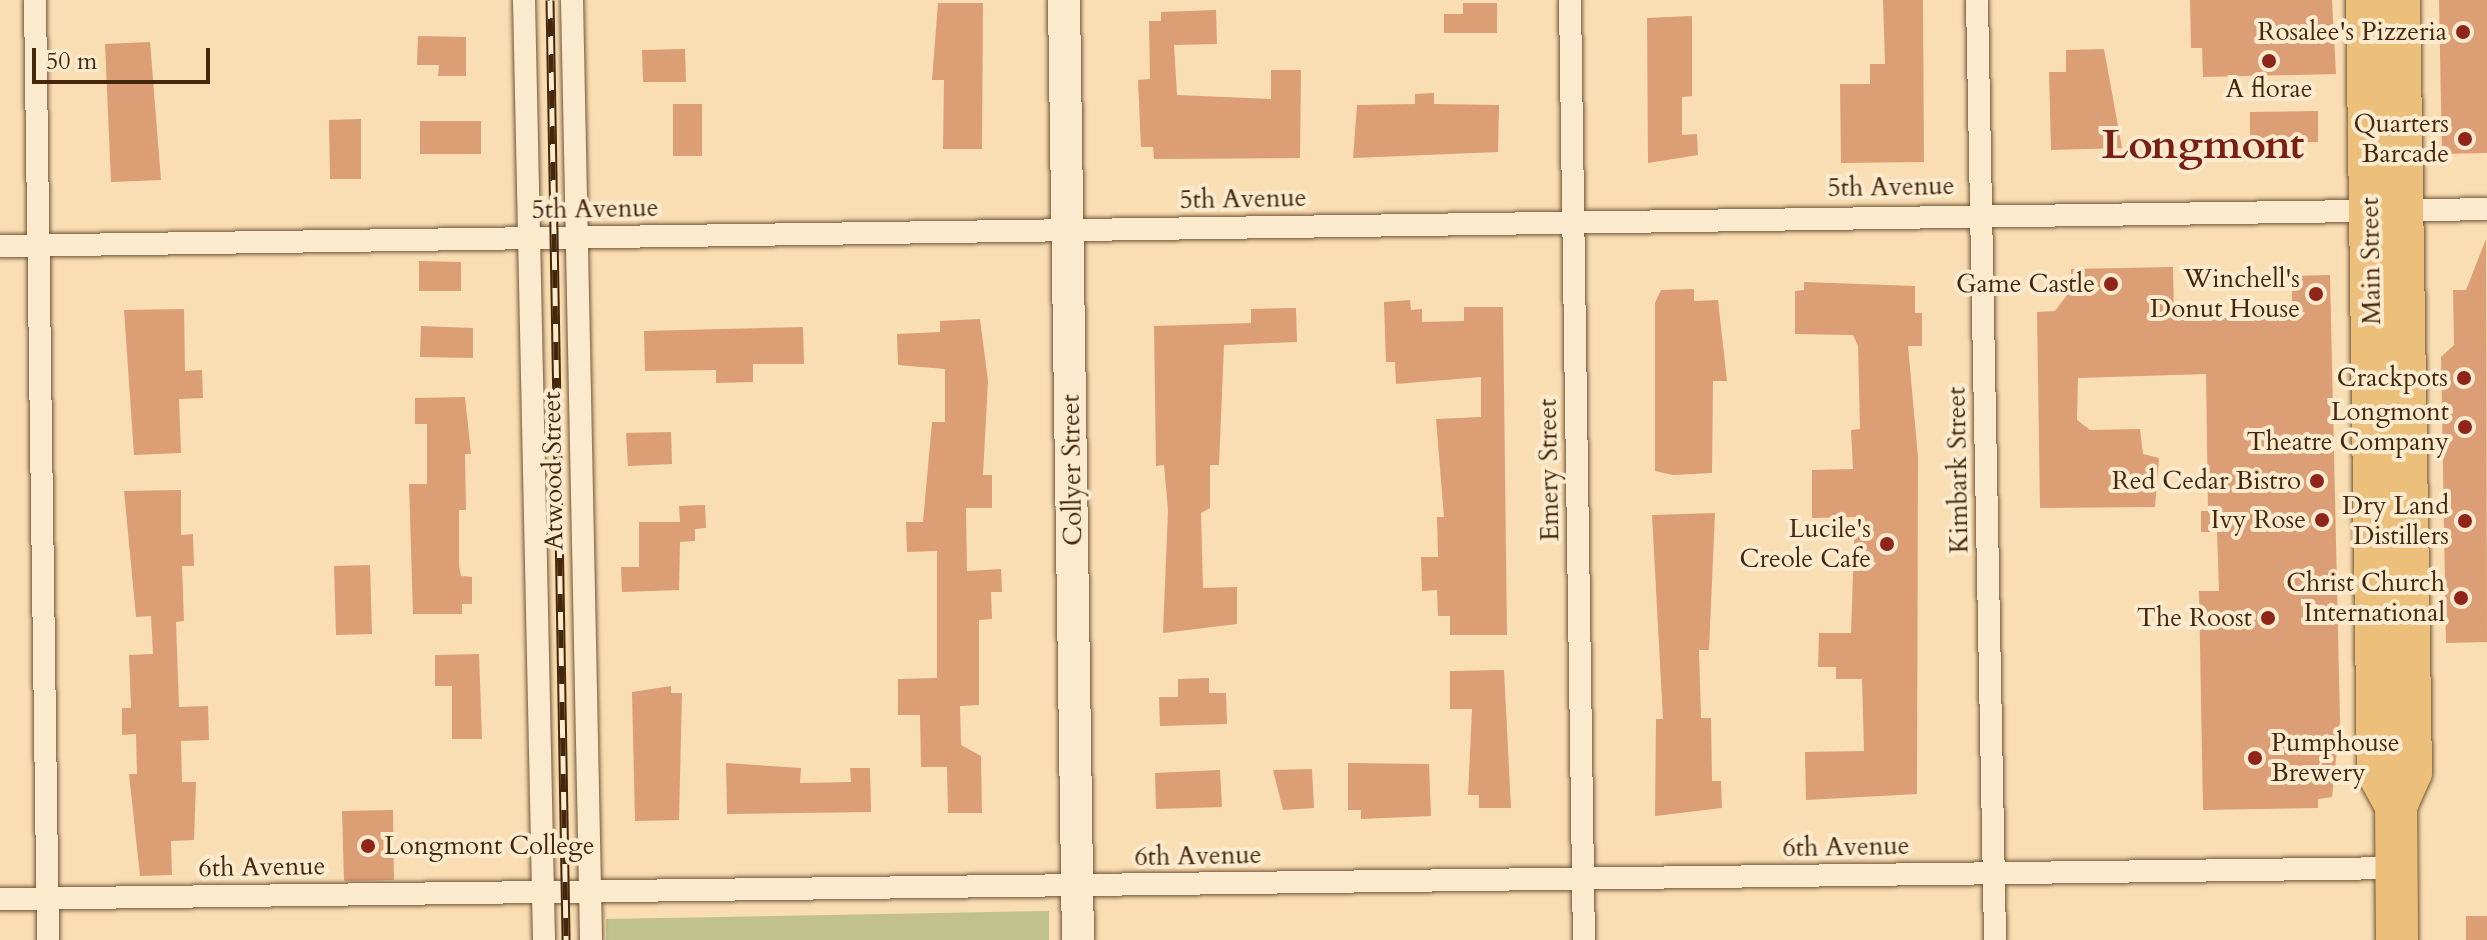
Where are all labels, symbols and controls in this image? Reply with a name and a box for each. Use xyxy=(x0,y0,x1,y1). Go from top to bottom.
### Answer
place label: Rosalee's Pizzeria xyxy=(2257,16,2447,48)
marker: Rosalee's Pizzeria xyxy=(2454,23,2472,41)
scale bar xyxy=(36,32,214,82)
text: 50 m xyxy=(46,45,97,78)
marker: A florae xyxy=(2260,52,2278,70)
place label: A florae xyxy=(2226,73,2312,105)
place label: Quarters Barcade xyxy=(2353,108,2449,170)
district label: Longmont xyxy=(2102,120,2304,170)
marker: Quarters Barcade xyxy=(2456,130,2474,148)
street label: 5th Avenue xyxy=(1827,170,1955,204)
street label: 5th Avenue xyxy=(1179,182,1307,216)
street label: 5th Avenue xyxy=(531,192,659,226)
street label: Main Street xyxy=(2354,197,2388,325)
place label: Winchell's Donut House xyxy=(2150,263,2300,324)
place label: Game Castle xyxy=(1956,268,2095,300)
marker: Game Castle xyxy=(2102,275,2120,293)
marker: Winchell's Donut House xyxy=(2307,285,2325,303)
place label: Crackpots xyxy=(2337,362,2448,394)
marker: Crackpots xyxy=(2455,369,2473,387)
street label: Kimbark Street xyxy=(1941,386,1975,554)
street label: Atwood Street xyxy=(536,391,570,551)
street label: Collyer Street xyxy=(1055,394,1089,546)
place label: Longmont Theatre Company xyxy=(2247,396,2449,458)
street label: Emery Street xyxy=(1532,398,1566,542)
marker: Longmont Theatre Company xyxy=(2456,418,2474,436)
place label: Red Cedar Bistro xyxy=(2112,465,2301,497)
marker: Red Cedar Bistro xyxy=(2308,472,2326,490)
place label: Dry Land Distillers xyxy=(2342,490,2449,552)
place label: Ivy Rose xyxy=(2211,504,2306,536)
marker: Ivy Rose xyxy=(2313,511,2331,529)
marker: Dry Land Distillers xyxy=(2456,512,2474,530)
place label: Lucile's Creole Cafe xyxy=(1740,513,1871,574)
marker: Lucile's Creole Cafe xyxy=(1878,535,1896,553)
place label: Christ Church International xyxy=(2286,567,2445,628)
marker: Christ Church International xyxy=(2452,589,2470,607)
place label: The Roost xyxy=(2137,602,2252,634)
marker: The Roost xyxy=(2259,609,2277,627)
place label: Pumphouse Brewery xyxy=(2271,727,2400,788)
marker: Pumphouse Brewery xyxy=(2246,749,2264,767)
place label: Longmont College xyxy=(384,830,595,862)
street label: 6th Avenue xyxy=(1782,830,1910,864)
marker: Longmont College xyxy=(359,837,377,855)
street label: 6th Avenue xyxy=(1134,839,1262,873)
street label: 6th Avenue xyxy=(198,850,326,884)

